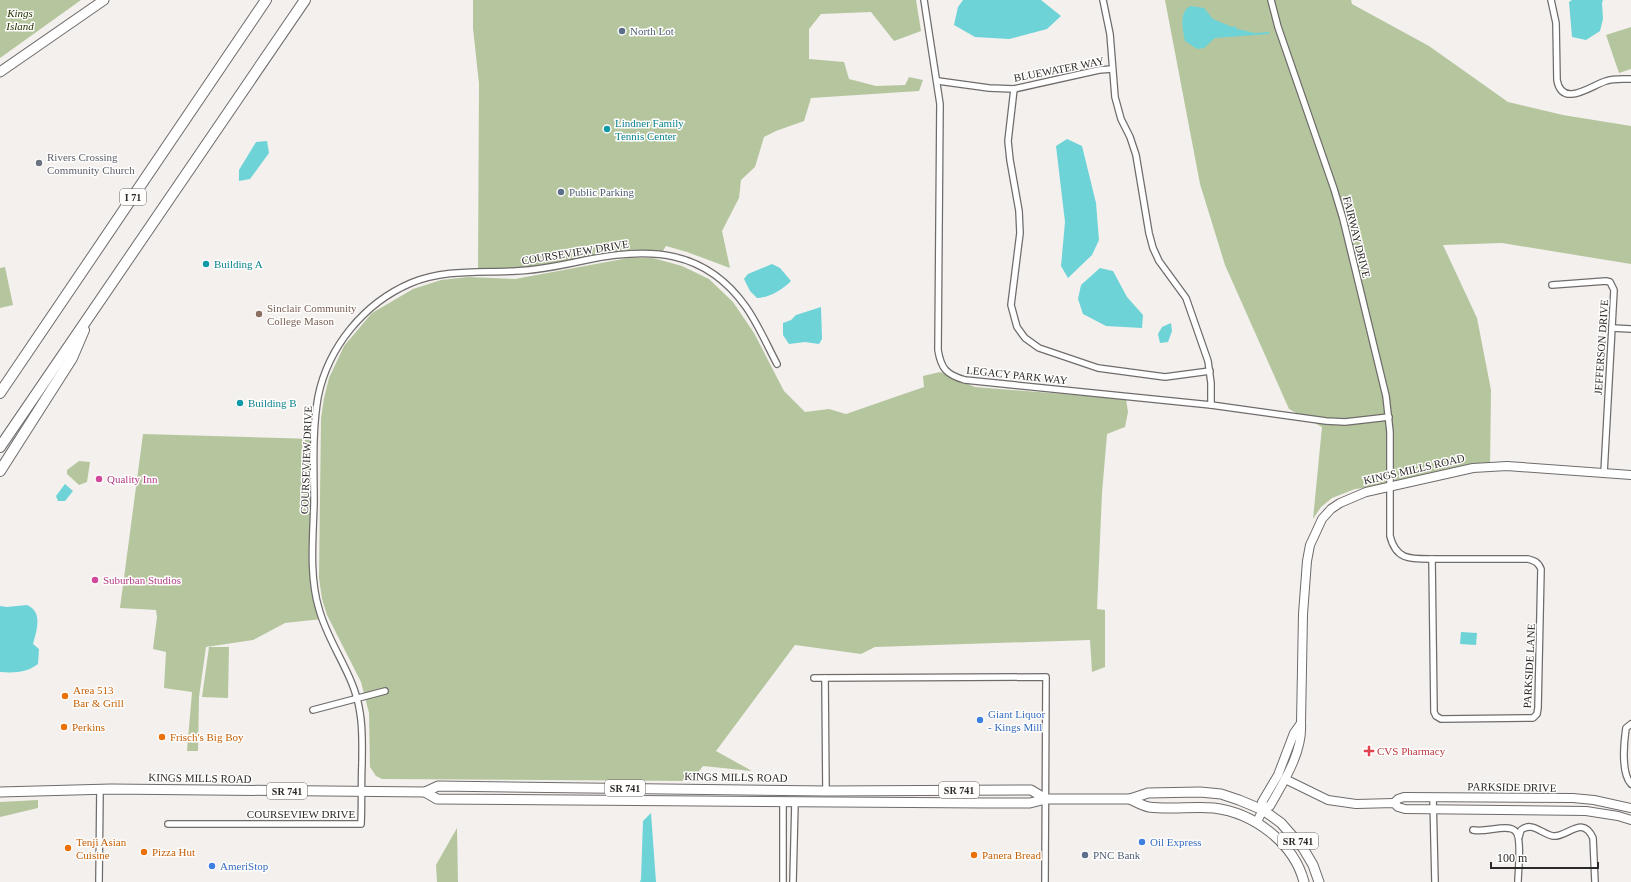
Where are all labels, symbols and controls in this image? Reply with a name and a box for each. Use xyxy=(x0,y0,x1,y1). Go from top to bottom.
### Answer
park label: Kings Island xyxy=(5,7,34,32)
place label: North Lot xyxy=(630,25,674,37)
marker: North Lot xyxy=(617,26,627,36)
street label: BLUEWATER WAY xyxy=(1013,54,1105,84)
place label: Lindner Family Tennis Center xyxy=(615,117,684,142)
marker: Lindner Family Tennis Center xyxy=(602,124,612,134)
place label: Rivers Crossing Community Church xyxy=(47,151,135,176)
marker: Rivers Crossing Community Church xyxy=(34,158,44,168)
place label: Public Parking xyxy=(569,186,635,198)
marker: Public Parking xyxy=(556,187,566,197)
road number: I 71 xyxy=(120,189,146,205)
street label: FAIRWAY DRIVE xyxy=(1341,195,1373,279)
street label: COURSEVIEW DRIVE xyxy=(521,238,630,266)
place label: Building A xyxy=(214,258,263,270)
marker: Building A xyxy=(201,259,211,269)
street label: JEFFERSON DRIVE xyxy=(1592,299,1610,395)
place label: Sinclair Community College Mason xyxy=(267,302,357,327)
marker: Sinclair Community College Mason xyxy=(254,309,264,319)
street label: LEGACY PARK WAY xyxy=(966,364,1068,386)
place label: Building B xyxy=(248,397,297,409)
marker: Building B xyxy=(235,398,245,408)
street label: COURSEVIEW DRIVE xyxy=(298,405,314,514)
street label: KINGS MILLS ROAD xyxy=(1362,452,1466,486)
place label: Quality Inn xyxy=(107,473,158,485)
marker: Quality Inn xyxy=(94,474,104,484)
place label: Suburban Studios xyxy=(103,574,181,586)
marker: Suburban Studios xyxy=(90,575,100,585)
street label: PARKSIDE LANE xyxy=(1521,623,1537,709)
place label: Area 513 Bar & Grill xyxy=(73,684,124,709)
marker: Area 513 Bar & Grill xyxy=(60,691,70,701)
place label: Giant Liquor - Kings Mill xyxy=(988,708,1045,733)
marker: Giant Liquor - Kings Mill xyxy=(975,715,985,725)
place label: Perkins xyxy=(72,721,105,733)
marker: Perkins xyxy=(59,722,69,732)
place label: Frisch's Big Boy xyxy=(170,731,244,743)
marker: Frisch's Big Boy xyxy=(157,732,167,742)
place label: CVS Pharmacy xyxy=(1377,745,1446,757)
marker: CVS Pharmacy xyxy=(1364,746,1374,756)
street label: KINGS MILLS ROAD xyxy=(684,770,788,784)
street label: KINGS MILLS ROAD xyxy=(148,771,252,785)
road number: SR 741 xyxy=(605,780,645,796)
street label: PARKSIDE DRIVE xyxy=(1467,780,1557,794)
road number: SR 741 xyxy=(939,782,979,798)
road number: SR 741 xyxy=(267,783,307,799)
street label: COURSEVIEW DRIVE xyxy=(247,808,355,820)
road number: SR 741 xyxy=(1278,833,1318,849)
place label: Tenji Asian Cuisine xyxy=(76,836,127,861)
place label: Oil Express xyxy=(1150,836,1202,848)
marker: Oil Express xyxy=(1137,837,1147,847)
marker: Tenji Asian Cuisine xyxy=(63,843,73,853)
scale bar xyxy=(1491,844,1598,870)
place label: Pizza Hut xyxy=(152,846,195,858)
marker: Pizza Hut xyxy=(139,847,149,857)
place label: Panera Bread xyxy=(982,849,1041,861)
place label: PNC Bank xyxy=(1093,849,1141,861)
marker: Panera Bread xyxy=(969,850,979,860)
marker: PNC Bank xyxy=(1080,850,1090,860)
text: 100 m xyxy=(1497,851,1528,865)
place label: AmeriStop xyxy=(220,860,269,872)
marker: AmeriStop xyxy=(207,861,217,871)

